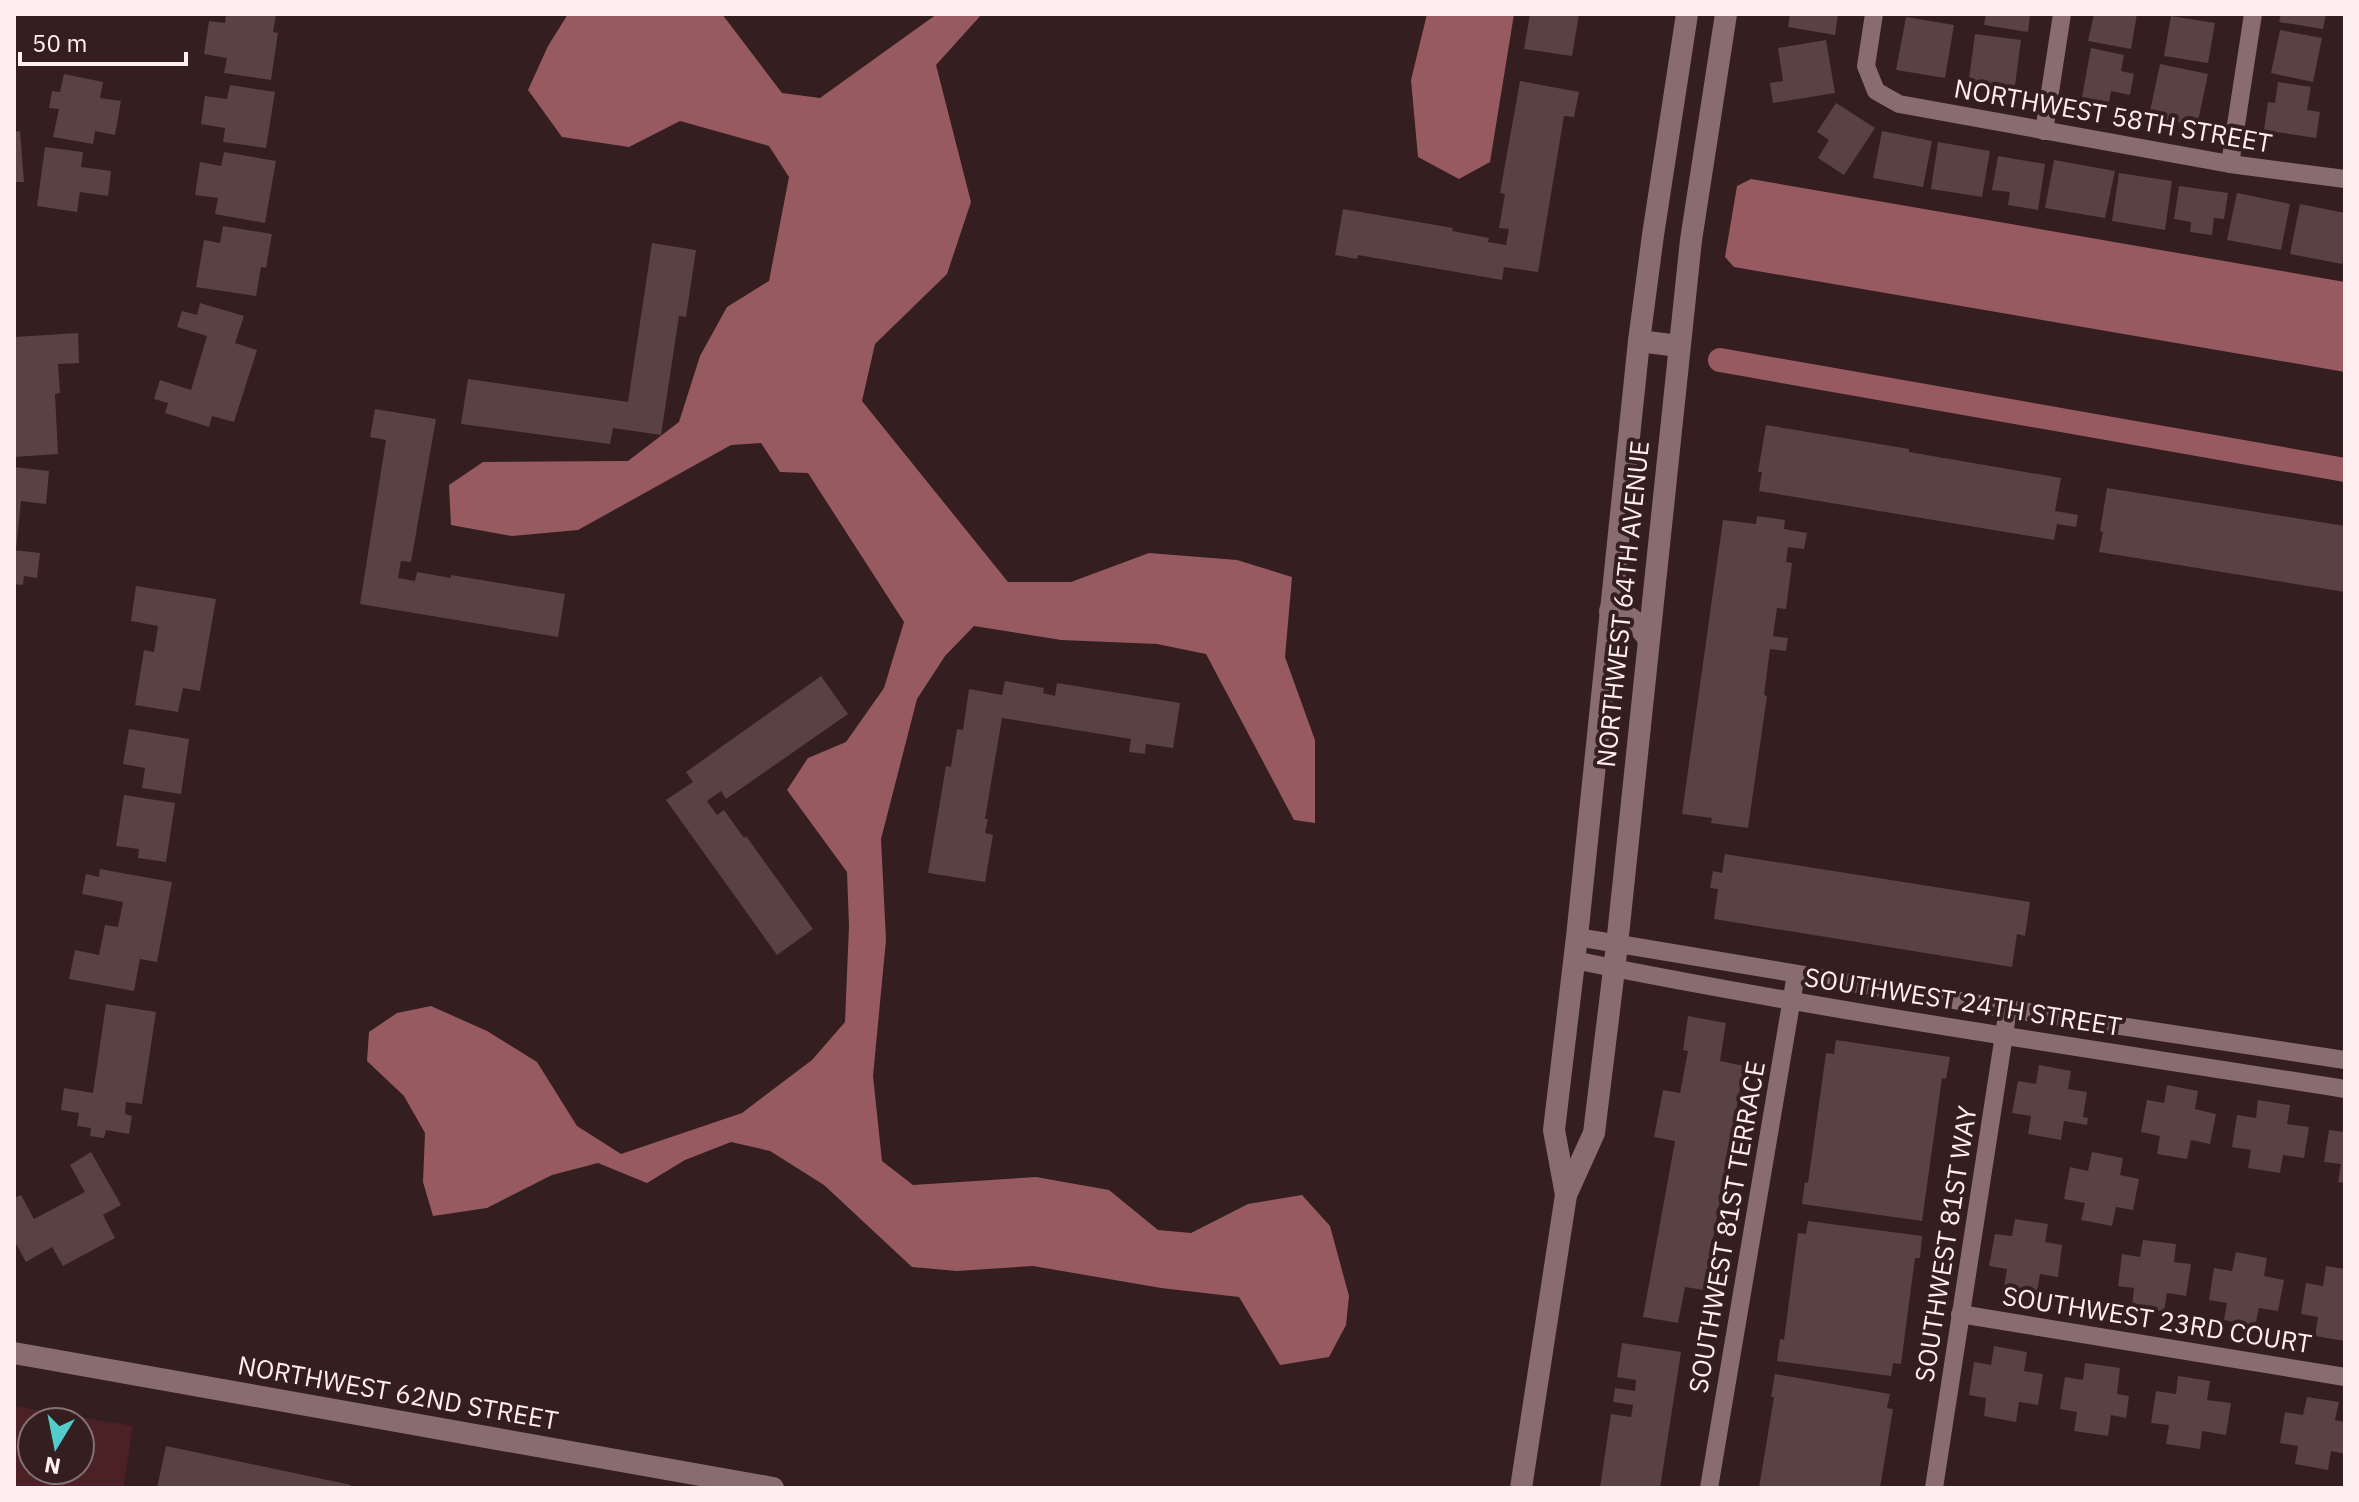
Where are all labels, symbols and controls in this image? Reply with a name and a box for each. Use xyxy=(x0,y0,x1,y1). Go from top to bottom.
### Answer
scale bar xyxy=(20,16,186,66)
text: 50 m xyxy=(32,27,87,59)
street label: NORTHWEST 58TH STREET xyxy=(1952,70,2275,160)
street label: NORTHWEST 64TH AVENUE xyxy=(1588,439,1656,769)
street label: SOUTHWEST 24TH STREET xyxy=(1802,959,2124,1043)
street label: SOUTHWEST 81ST TERRACE xyxy=(1680,1058,1772,1395)
street label: SOUTHWEST 81ST WAY xyxy=(1906,1103,1984,1384)
street label: SOUTHWEST 23RD COURT xyxy=(2000,1278,2314,1360)
street label: NORTHWEST 62ND STREET xyxy=(235,1347,561,1437)
north arrow xyxy=(16,1406,96,1486)
text: N xyxy=(42,1451,63,1482)

